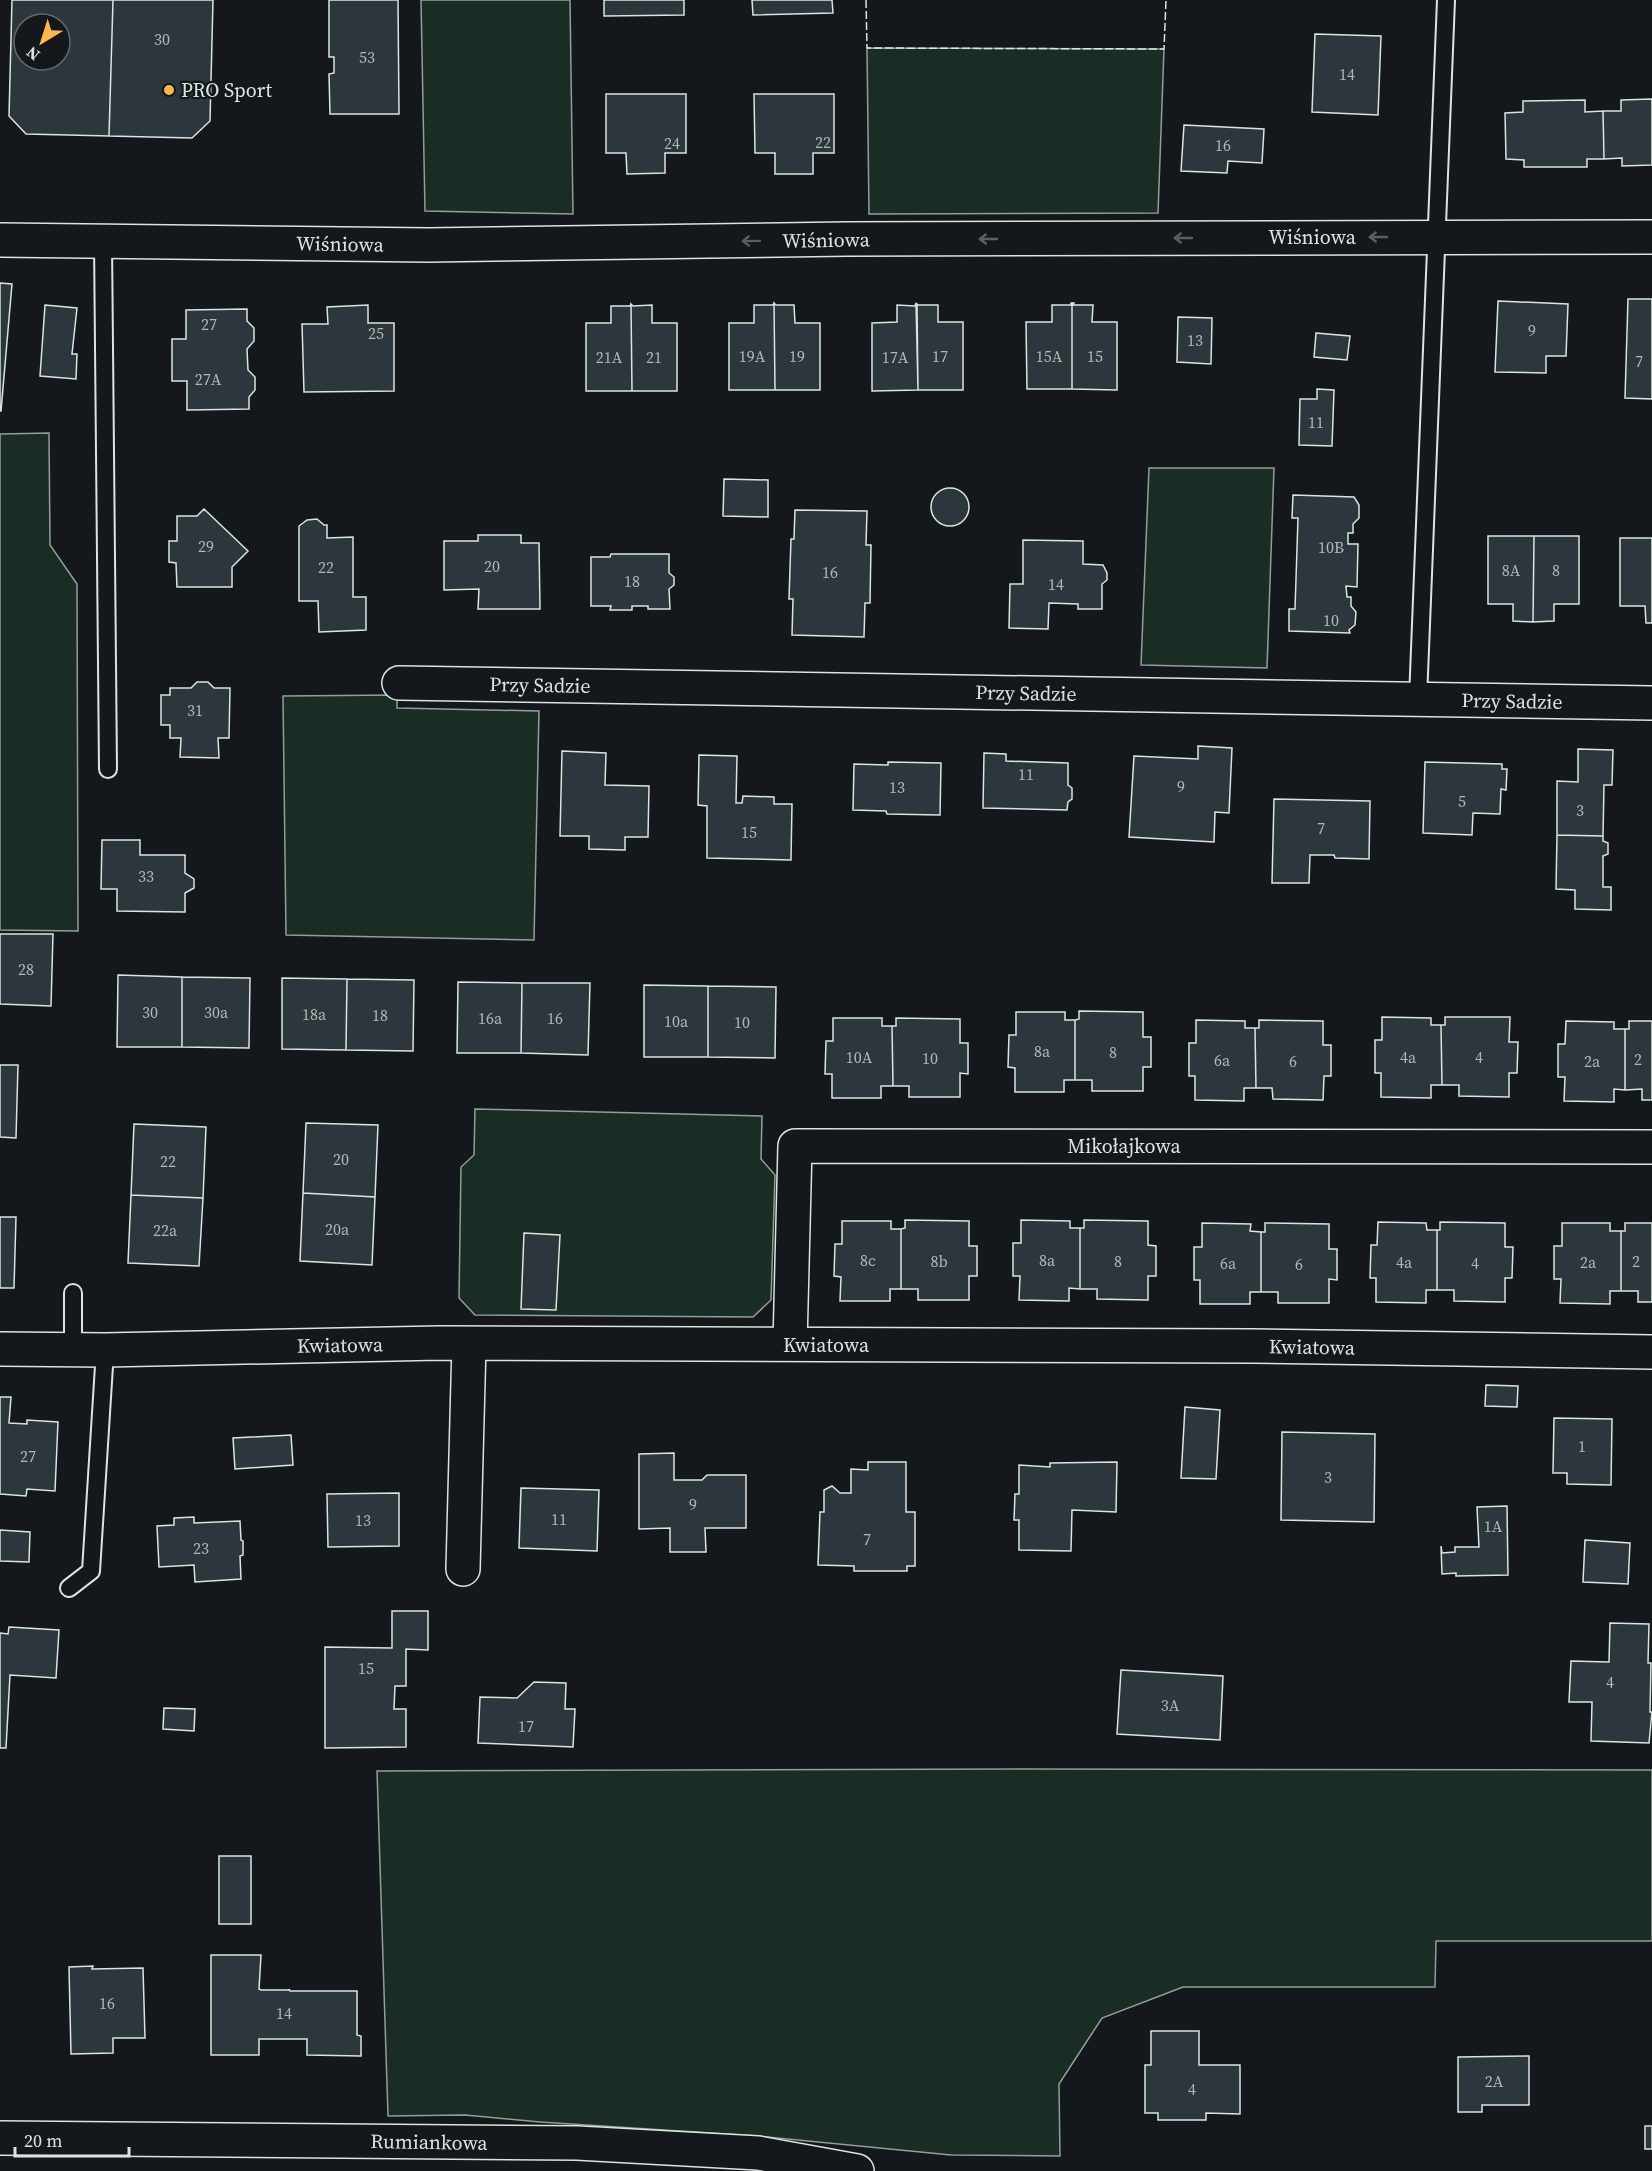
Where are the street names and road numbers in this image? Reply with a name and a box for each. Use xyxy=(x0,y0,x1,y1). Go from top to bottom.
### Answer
street label: Wiśniowa xyxy=(1268,223,1357,251)
street label: Wiśniowa xyxy=(782,225,871,255)
street label: Wiśniowa xyxy=(296,229,385,259)
street label: Przy Sadzie xyxy=(489,670,591,700)
street label: Przy Sadzie xyxy=(975,678,1077,708)
street label: Przy Sadzie xyxy=(1461,686,1563,716)
street label: Mikołajkowa xyxy=(1067,1132,1182,1160)
street label: Kwiatowa xyxy=(297,1330,384,1360)
street label: Kwiatowa xyxy=(783,1331,870,1359)
street label: Kwiatowa xyxy=(1269,1332,1356,1362)
street label: Rumiankowa xyxy=(370,2127,489,2157)

